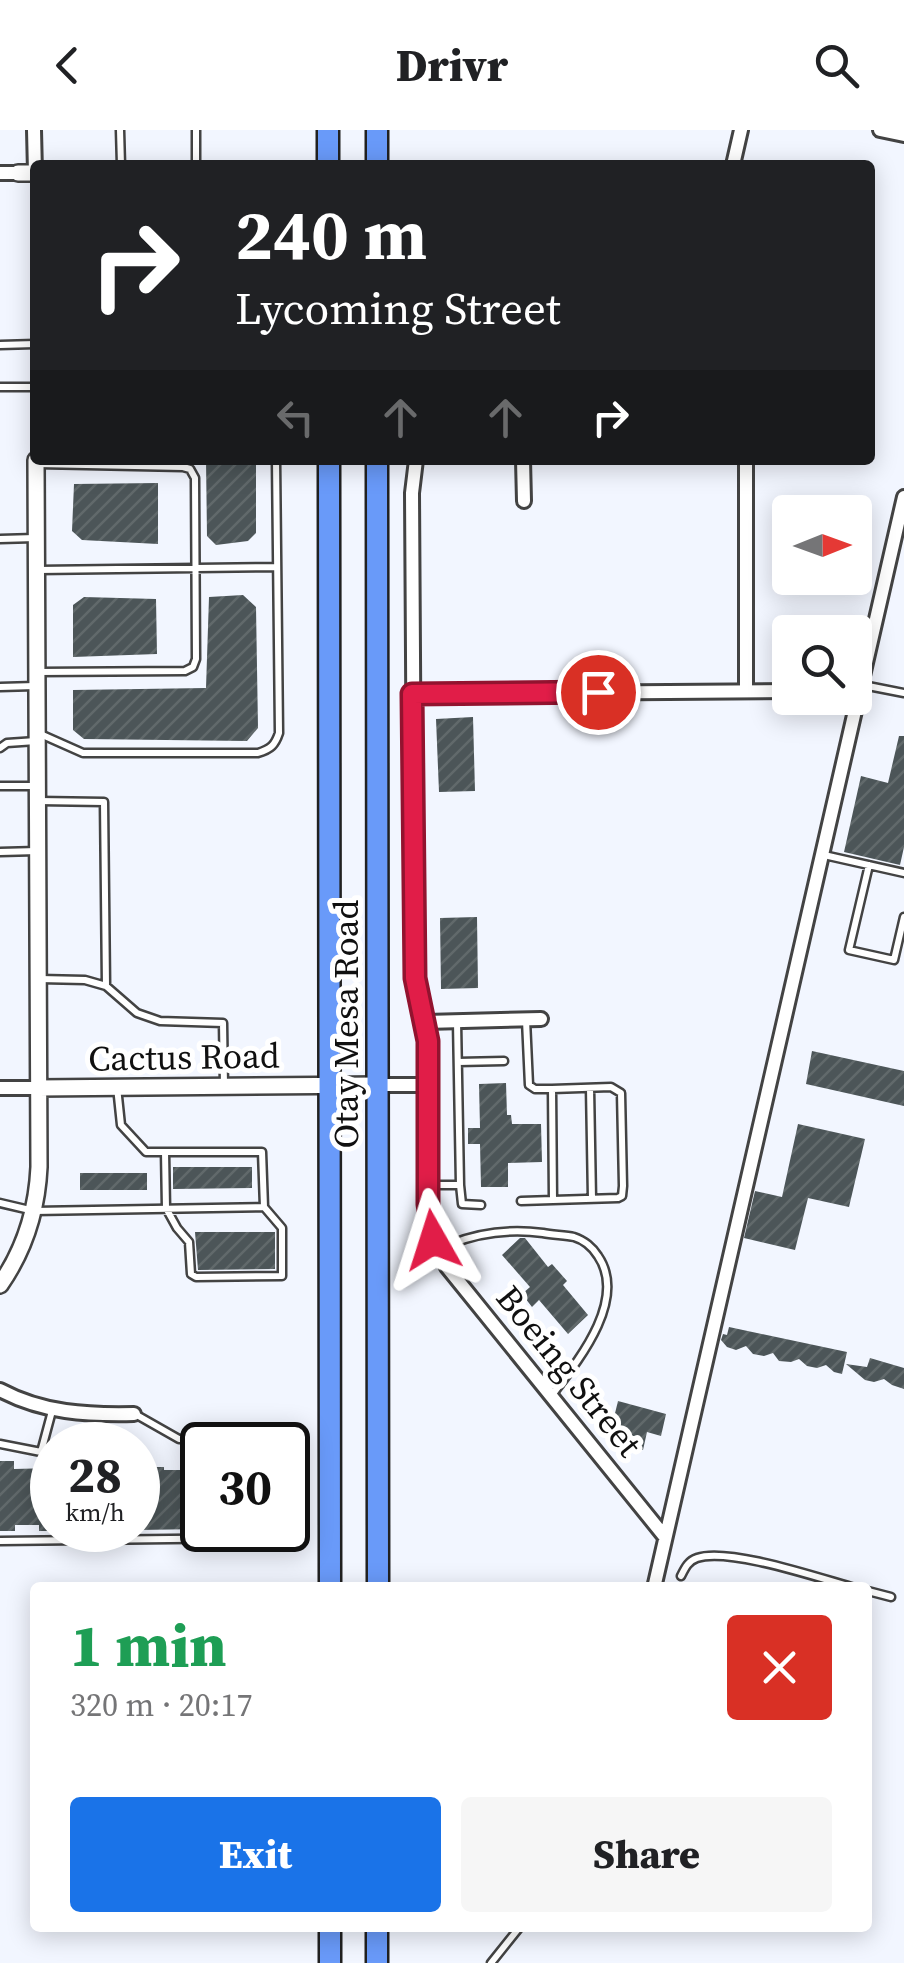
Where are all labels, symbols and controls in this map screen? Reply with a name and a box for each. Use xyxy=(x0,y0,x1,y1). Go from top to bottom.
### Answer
text: Drivr xyxy=(396,34,508,96)
icon: back xyxy=(40,38,95,93)
icon: search xyxy=(809,38,864,93)
text: 240 m xyxy=(235,186,427,282)
icon: right xyxy=(70,200,200,330)
text: Lycoming Street xyxy=(235,277,561,339)
icon: left xyxy=(268,390,323,445)
icon: ahead xyxy=(373,390,428,445)
icon: ahead xyxy=(478,390,533,445)
icon: right xyxy=(583,390,638,445)
north arrow xyxy=(772,495,872,595)
map controls xyxy=(772,495,872,715)
button: search xyxy=(772,615,872,715)
pin xyxy=(556,650,641,735)
icon: arrive xyxy=(571,665,626,720)
street label: Otay Mesa Road xyxy=(322,899,370,1148)
street label: Cactus Road xyxy=(88,1031,280,1083)
position arrow xyxy=(381,1188,485,1292)
street label: Boeing Street xyxy=(485,1275,653,1467)
speed limit sign: 30 xyxy=(180,1422,310,1552)
text: 28 xyxy=(68,1440,122,1509)
text: km/h xyxy=(65,1495,125,1529)
text: 1 min xyxy=(70,1604,226,1686)
button: close xyxy=(727,1615,832,1720)
text: 320 m · 20:17 xyxy=(70,1683,252,1727)
button: Exit xyxy=(70,1797,441,1912)
button: Share xyxy=(461,1797,832,1912)

